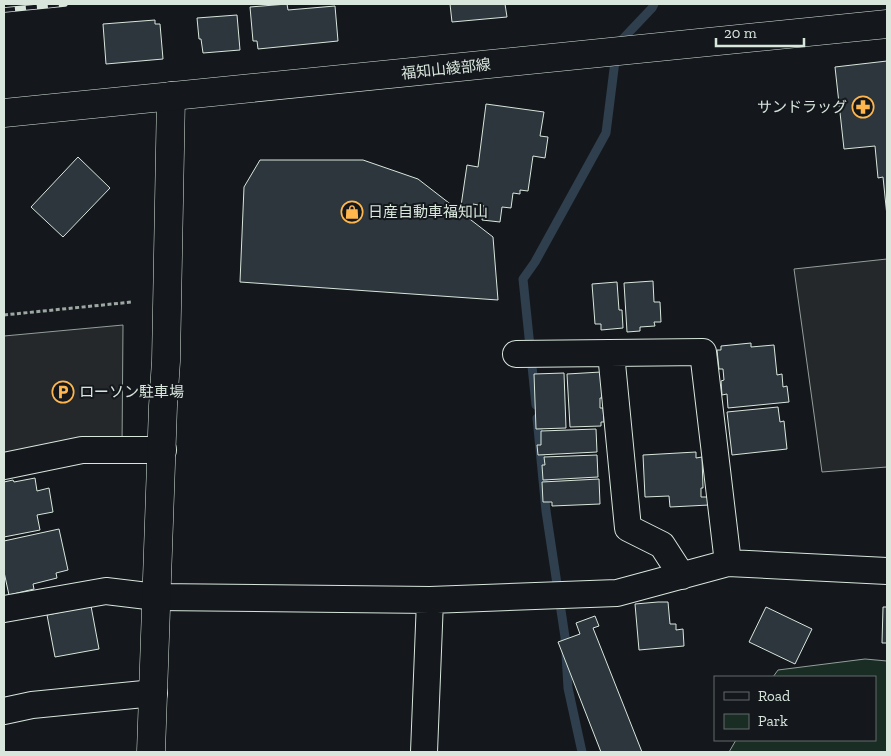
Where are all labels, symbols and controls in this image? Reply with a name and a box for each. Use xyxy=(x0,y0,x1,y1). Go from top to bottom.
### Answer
scale bar xyxy=(716,15,804,47)
text: 20 m xyxy=(724,24,757,42)
street label: 福知山綾部線 xyxy=(400,55,492,83)
pharmacy icon: サンドラッグ xyxy=(851,95,875,119)
place label: サンドラッグ xyxy=(757,98,847,116)
shop icon: 日産自動車福知山 xyxy=(340,200,364,224)
place label: 日産自動車福知山 xyxy=(368,203,488,221)
parking icon: ローソン駐車場 xyxy=(51,380,75,404)
place label: ローソン駐車場 xyxy=(79,383,184,401)
legend xyxy=(714,676,876,741)
text: Road xyxy=(758,687,791,705)
text: Park xyxy=(758,712,788,730)

